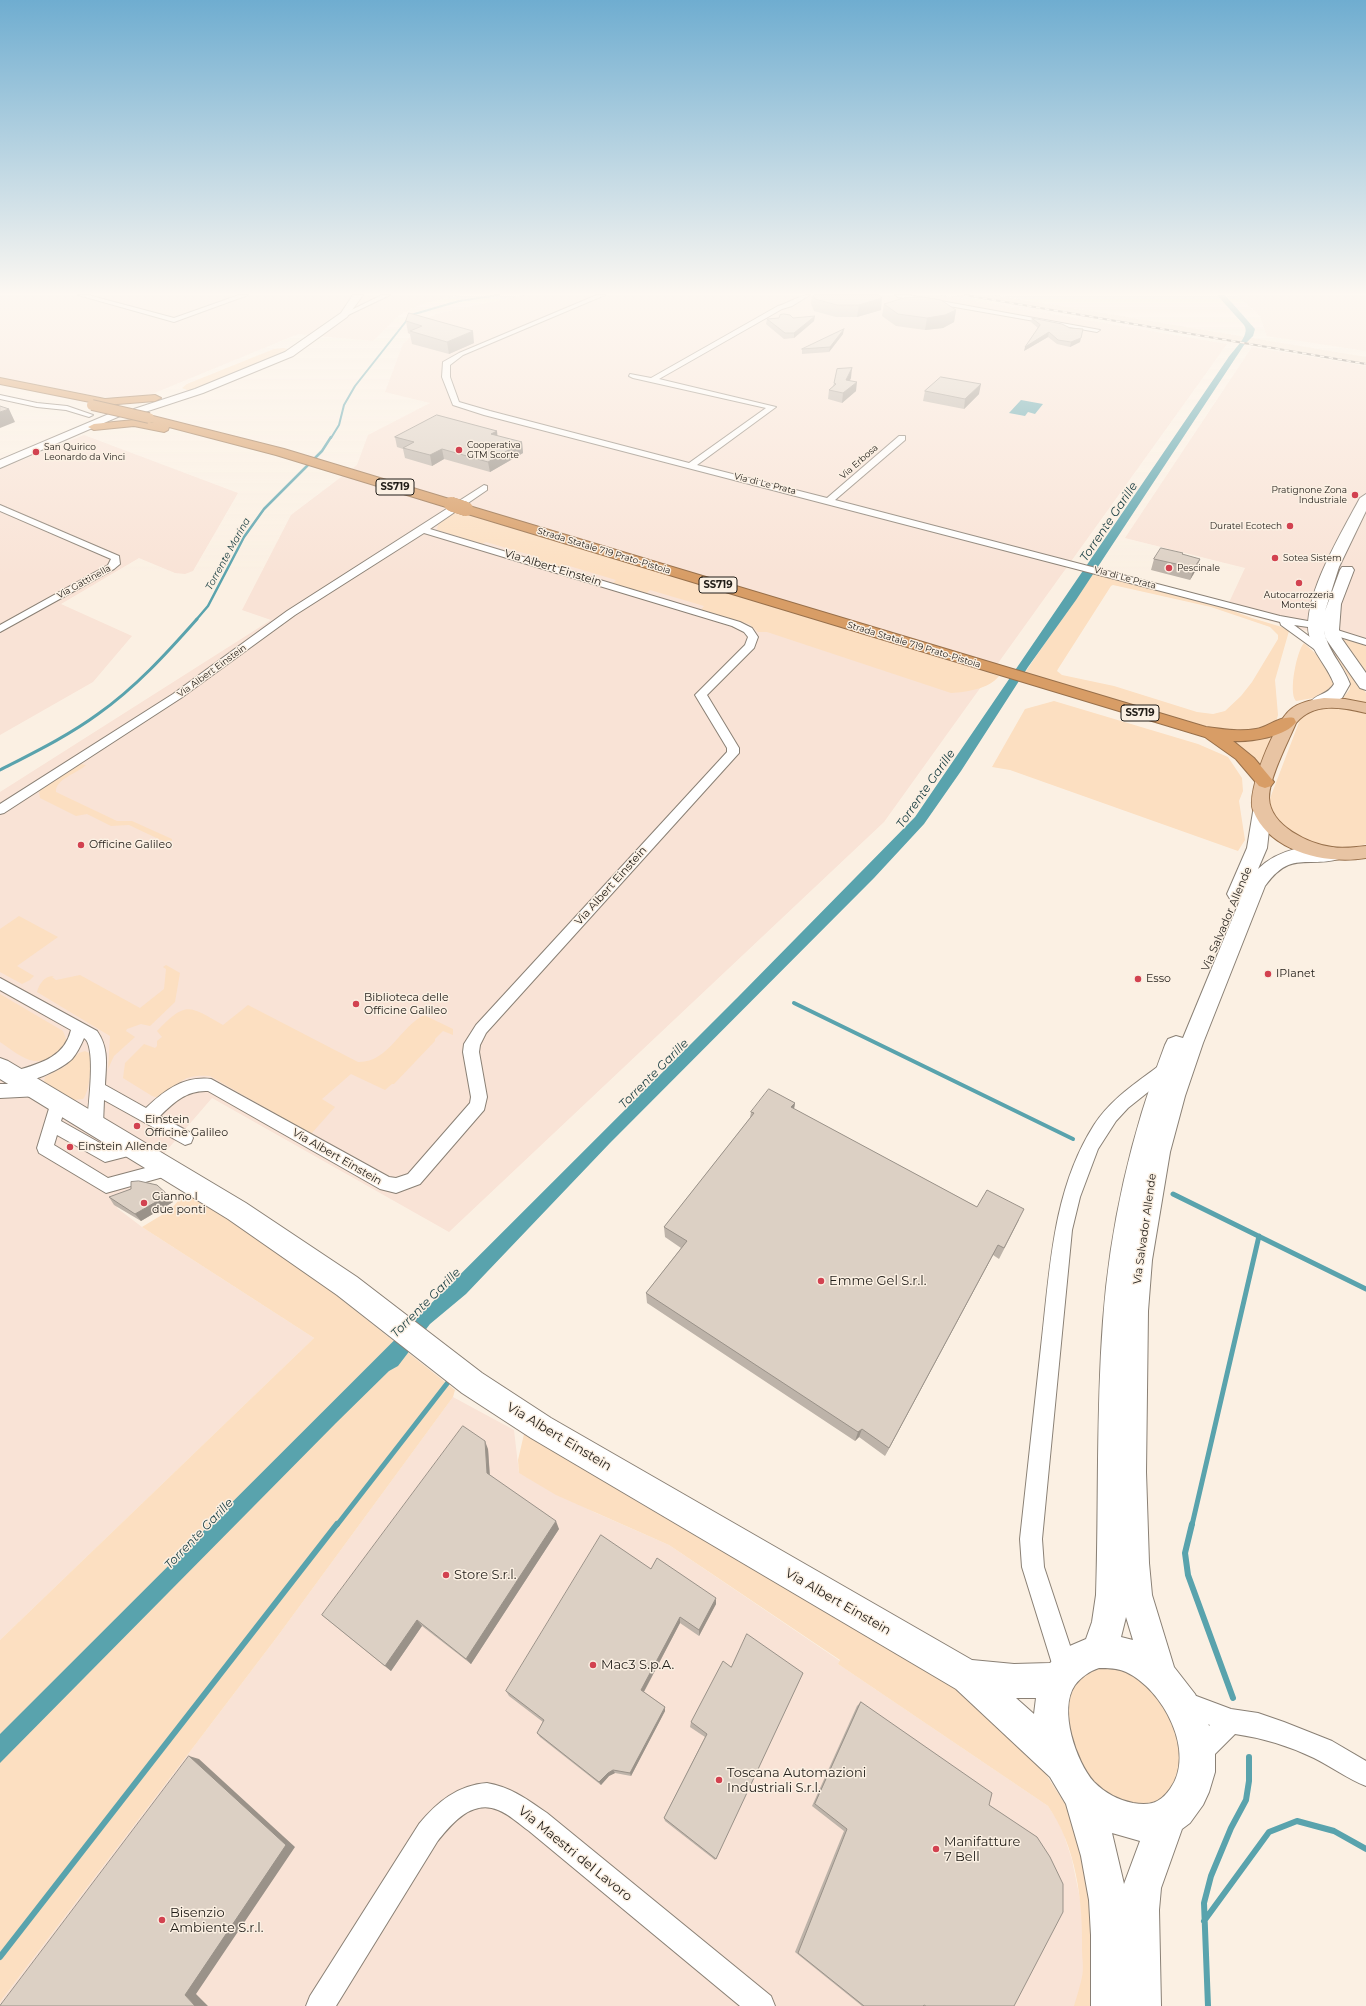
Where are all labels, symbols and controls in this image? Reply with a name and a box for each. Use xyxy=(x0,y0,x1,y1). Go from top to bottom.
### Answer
place label: Cooperativa GTM Scorte xyxy=(467,440,521,461)
place label: San Quirico Leonardo da Vinci xyxy=(44,442,125,463)
street label: Via Erbosa xyxy=(838,442,880,482)
marker: Cooperativa GTM Scorte xyxy=(454,445,464,455)
marker: San Quirico Leonardo da Vinci xyxy=(31,447,41,457)
street label: Via di Le Prata xyxy=(733,471,797,497)
road number: SS719 xyxy=(376,479,414,495)
water label: Torrente Garille xyxy=(1077,480,1141,564)
place label: Pratignone Zona Industriale xyxy=(1272,485,1347,506)
marker: Pratignone Zona Industriale xyxy=(1350,490,1360,500)
water label: Torrente Marina xyxy=(203,516,253,592)
place label: Duratel Ecotech xyxy=(1210,521,1282,531)
marker: Duratel Ecotech xyxy=(1285,521,1295,531)
street label: Strada Statale 719 Prato-Pistoia xyxy=(536,526,672,576)
street label: Via Albert Einstein xyxy=(503,547,603,589)
marker: Sotea Sistem xyxy=(1270,553,1280,563)
place label: Sotea Sistem xyxy=(1283,553,1341,563)
street label: Via Gattinella xyxy=(55,563,113,601)
marker: Pescinale xyxy=(1164,563,1174,573)
place label: Pescinale xyxy=(1177,563,1220,573)
street label: Via di Le Prata xyxy=(1093,565,1157,591)
road number: SS719 xyxy=(699,577,737,593)
marker: Autocarrozzeria Montesi xyxy=(1294,578,1304,588)
place label: Autocarrozzeria Montesi xyxy=(1264,590,1334,611)
street label: Strada Statale 719 Prato-Pistoia xyxy=(846,620,982,670)
street label: Via Albert Einstein xyxy=(175,642,249,700)
road number: SS719 xyxy=(1121,705,1159,721)
water label: Torrente Garille xyxy=(894,747,958,831)
place label: Officine Galileo xyxy=(89,838,172,852)
marker: Officine Galileo xyxy=(76,840,86,850)
street label: Via Albert Einstein xyxy=(572,844,650,928)
street label: Via Salvador Allende xyxy=(1199,865,1255,973)
place label: IPlanet xyxy=(1276,967,1315,981)
marker: IPlanet xyxy=(1263,969,1273,979)
place label: Esso xyxy=(1146,972,1171,986)
marker: Esso xyxy=(1133,974,1143,984)
place label: Biblioteca delle Officine Galileo xyxy=(364,991,449,1017)
marker: Biblioteca delle Officine Galileo xyxy=(351,999,361,1009)
water label: Torrente Garille xyxy=(616,1036,692,1112)
place label: Einstein Officine Galileo xyxy=(145,1113,228,1139)
marker: Einstein Officine Galileo xyxy=(132,1121,142,1131)
street label: Via Albert Einstein xyxy=(290,1126,384,1188)
place label: Einstein Allende xyxy=(78,1140,167,1154)
marker: Einstein Allende xyxy=(65,1142,75,1152)
street label: Via Salvador Allende xyxy=(1131,1173,1159,1285)
place label: Gianno I due ponti xyxy=(152,1190,206,1216)
marker: Gianno I due ponti xyxy=(139,1198,149,1208)
water label: Torrente Garille xyxy=(388,1265,464,1341)
place label: Emme Gel S.r.l. xyxy=(829,1273,926,1289)
marker: Emme Gel S.r.l. xyxy=(816,1276,826,1286)
street label: Via Albert Einstein xyxy=(504,1400,614,1474)
water label: Torrente Garille xyxy=(162,1496,236,1572)
street label: Via Albert Einstein xyxy=(782,1565,894,1639)
place label: Store S.r.l. xyxy=(454,1567,517,1583)
marker: Store S.r.l. xyxy=(441,1570,451,1580)
place label: Mac3 S.p.A. xyxy=(601,1657,674,1673)
marker: Mac3 S.p.A. xyxy=(588,1660,598,1670)
place label: Toscana Automazioni Industriali S.r.l. xyxy=(727,1765,866,1796)
marker: Toscana Automazioni Industriali S.r.l. xyxy=(714,1775,724,1785)
street label: Via Maestri del Lavoro xyxy=(515,1803,635,1905)
place label: Manifatture 7 Bell xyxy=(944,1834,1020,1865)
marker: Manifatture 7 Bell xyxy=(931,1844,941,1854)
place label: Bisenzio Ambiente S.r.l. xyxy=(170,1905,263,1936)
marker: Bisenzio Ambiente S.r.l. xyxy=(157,1915,167,1925)

